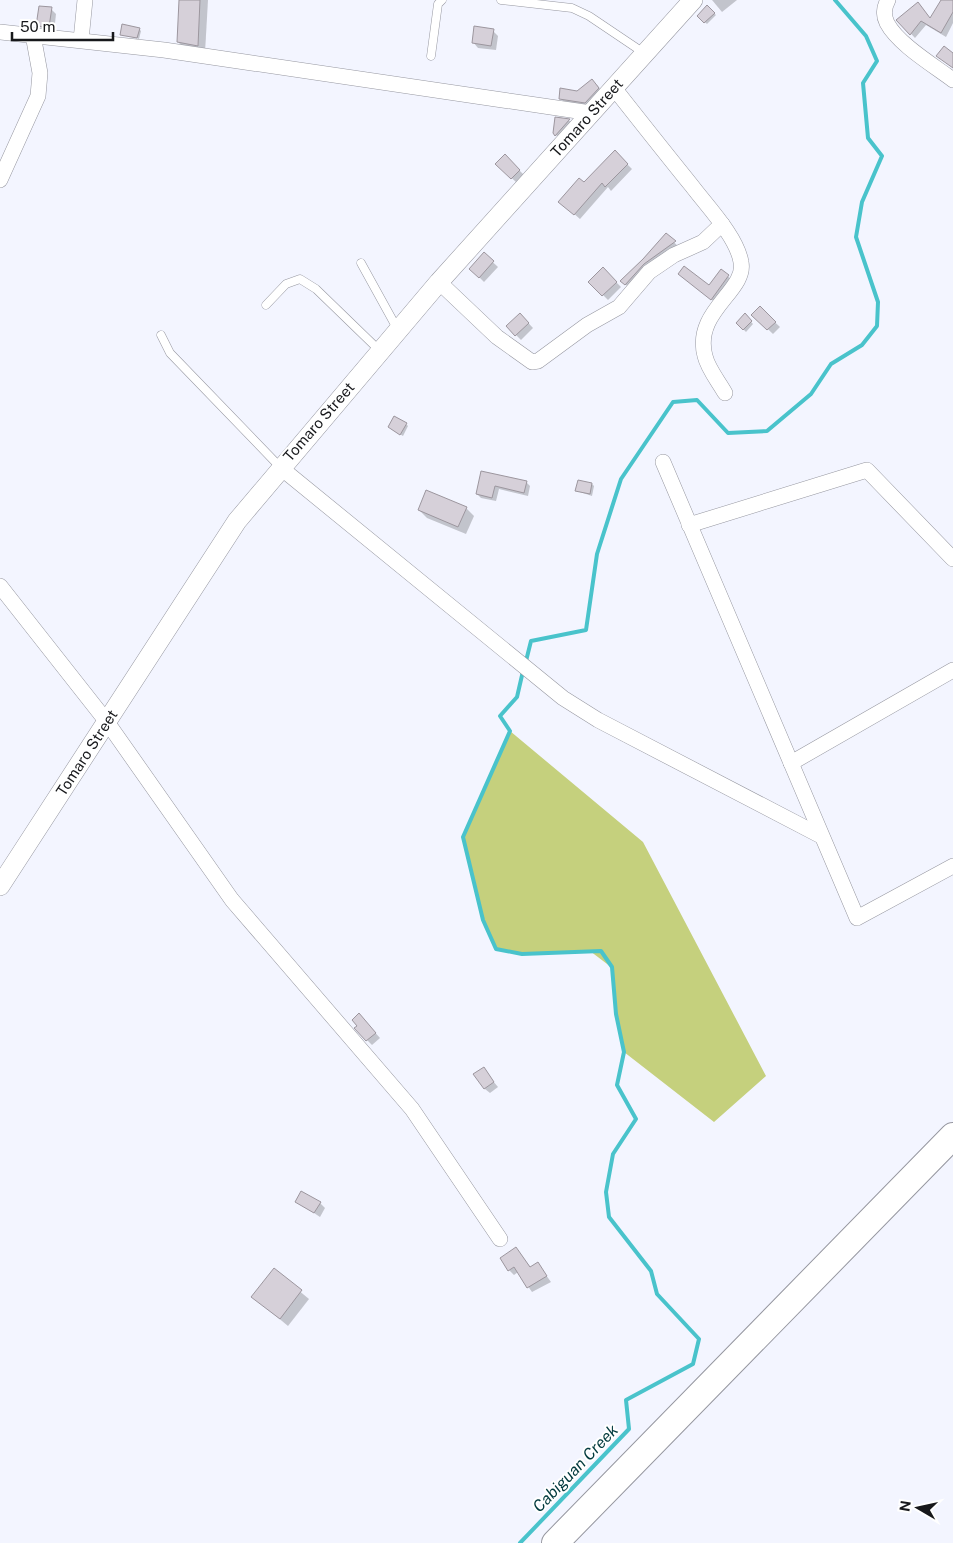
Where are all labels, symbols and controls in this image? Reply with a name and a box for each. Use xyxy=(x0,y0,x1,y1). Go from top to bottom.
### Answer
scale bar xyxy=(12,10,114,42)
text: 50 m xyxy=(20,18,55,35)
street label: Tomaro Street xyxy=(547,75,626,160)
street label: Tomaro Street xyxy=(280,379,358,465)
street label: Tomaro Street xyxy=(52,706,121,799)
water label: Cabiguan Creek xyxy=(529,1420,622,1516)
north arrow xyxy=(893,1483,943,1533)
text: N xyxy=(896,1499,914,1513)

